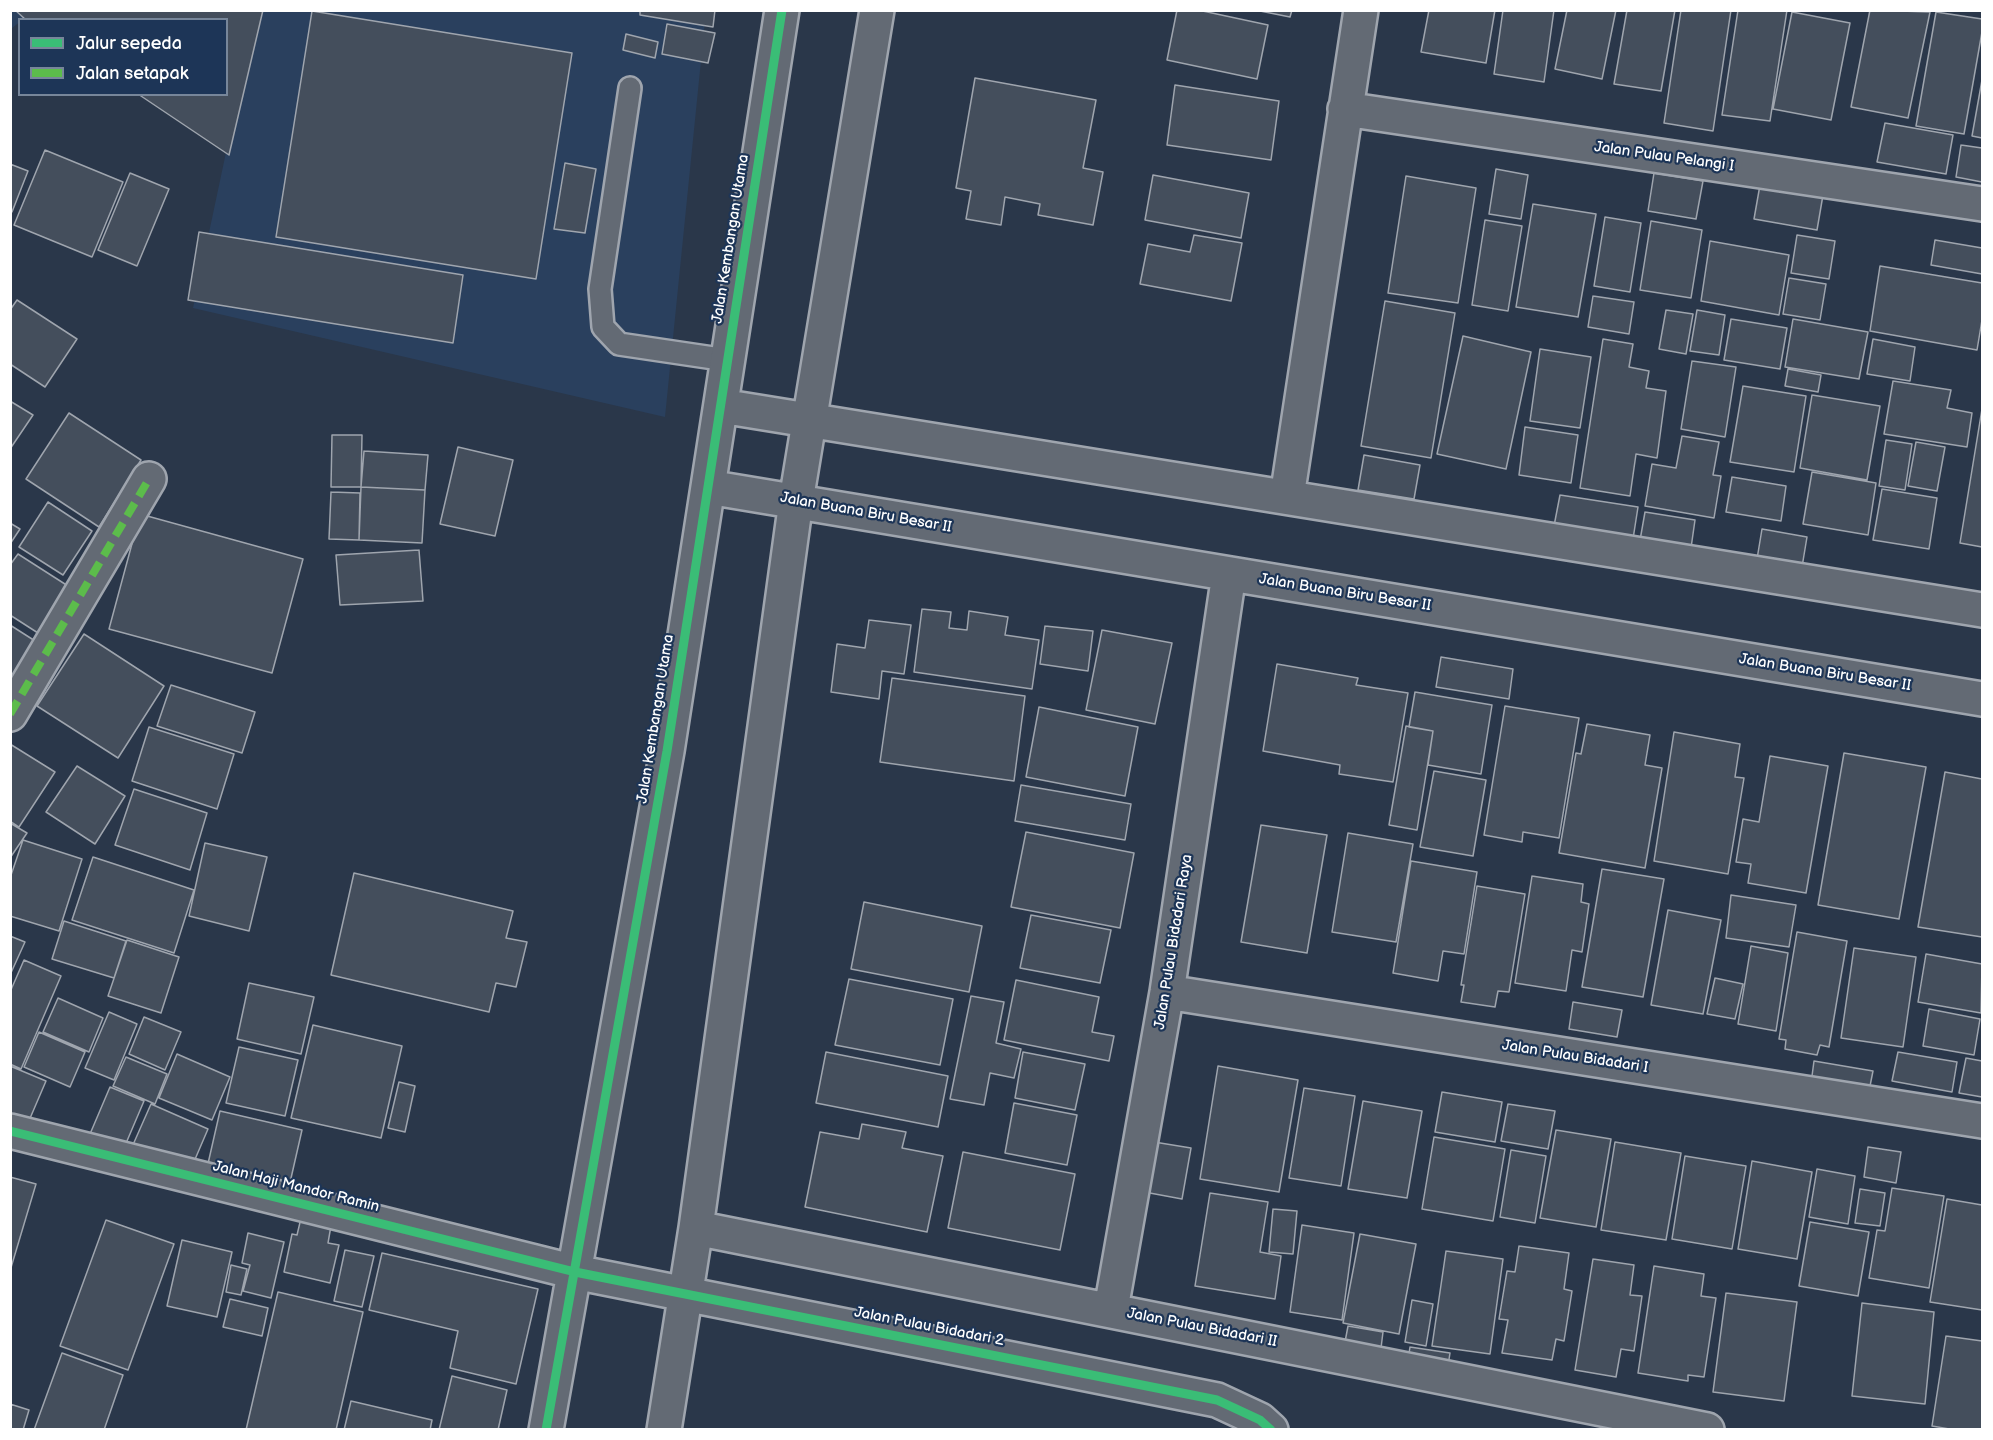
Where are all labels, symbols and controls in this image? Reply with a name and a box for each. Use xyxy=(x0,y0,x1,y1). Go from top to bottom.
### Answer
legend xyxy=(18,18,228,96)
text: Jalur sepeda xyxy=(76,33,182,54)
text: Jalan setapak xyxy=(76,63,189,84)
street label: Jalan Pulau Pelangi I xyxy=(1593,138,1735,176)
street label: Jalan Kembangan Utama xyxy=(709,153,753,325)
street label: Jalan Buana Biru Besar II xyxy=(779,489,953,537)
street label: Jalan Buana Biru Besar II xyxy=(1258,571,1432,615)
street label: Jalan Kembangan Utama xyxy=(634,633,678,805)
street label: Jalan Buana Biru Besar II xyxy=(1738,651,1912,695)
street label: Jalan Pulau Bidadari Raya xyxy=(1151,853,1197,1031)
street label: Jalan Pulau Bidadari I xyxy=(1501,1037,1649,1077)
street label: Jalan Haji Mandor Ramin xyxy=(211,1158,381,1216)
street label: Jalan Pulau Bidadari 2 xyxy=(853,1304,1005,1350)
street label: Jalan Pulau Bidadari II xyxy=(1125,1305,1279,1351)

